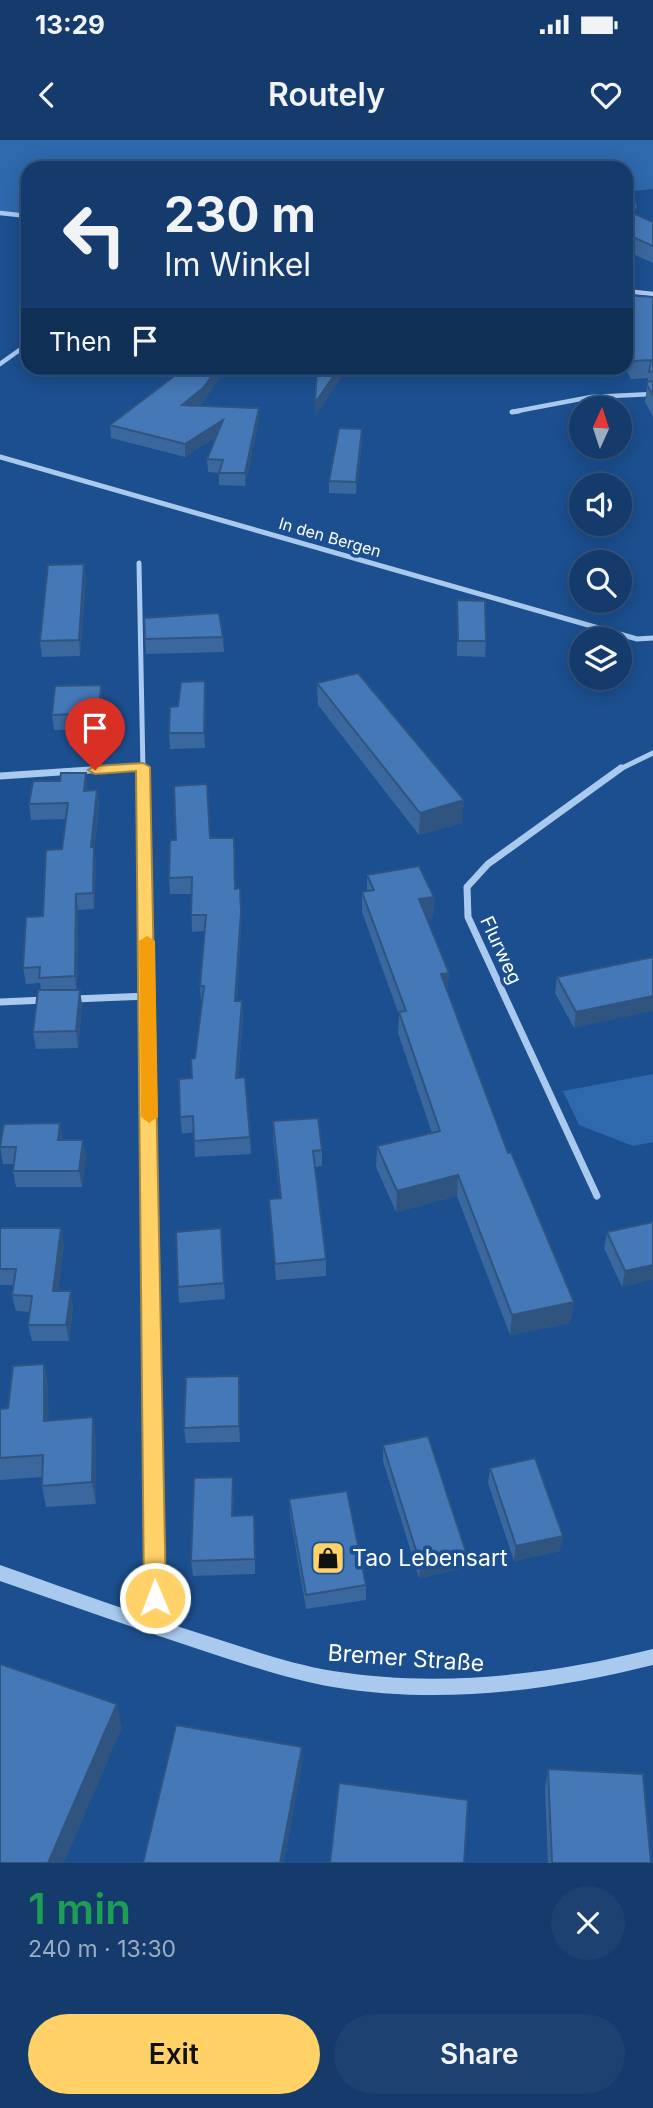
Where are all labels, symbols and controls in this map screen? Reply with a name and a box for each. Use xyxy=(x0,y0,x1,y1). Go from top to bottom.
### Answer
text: 13:29 xyxy=(35,9,105,40)
text: Routely xyxy=(268,75,385,114)
icon: back xyxy=(28,76,66,114)
icon: heart xyxy=(587,76,625,114)
text: 230 m xyxy=(164,185,316,244)
icon: left xyxy=(49,189,140,280)
text: Im Winkel xyxy=(164,245,311,284)
icon: arrive xyxy=(126,322,164,360)
text: Then xyxy=(49,326,112,357)
north arrow xyxy=(569,396,632,458)
map controls xyxy=(569,396,632,690)
button: sound xyxy=(569,473,632,536)
street label: In den Bergen xyxy=(277,513,383,561)
button: search xyxy=(569,550,632,613)
button: layers xyxy=(569,627,632,690)
pin xyxy=(65,698,125,770)
icon: arrive xyxy=(76,709,114,747)
street label: Flurweg xyxy=(475,912,527,988)
shop icon: Tao Lebensart xyxy=(309,1539,347,1577)
place label: Tao Lebensart xyxy=(352,1544,508,1572)
position arrow xyxy=(118,1561,192,1635)
street label: Bremer Straße xyxy=(327,1639,485,1677)
text: 1 min xyxy=(28,1883,131,1934)
button: close xyxy=(551,1886,625,1960)
text: 240 m · 13:30 xyxy=(28,1935,176,1963)
button: Exit xyxy=(28,2014,320,2094)
button: Share xyxy=(334,2014,625,2094)

